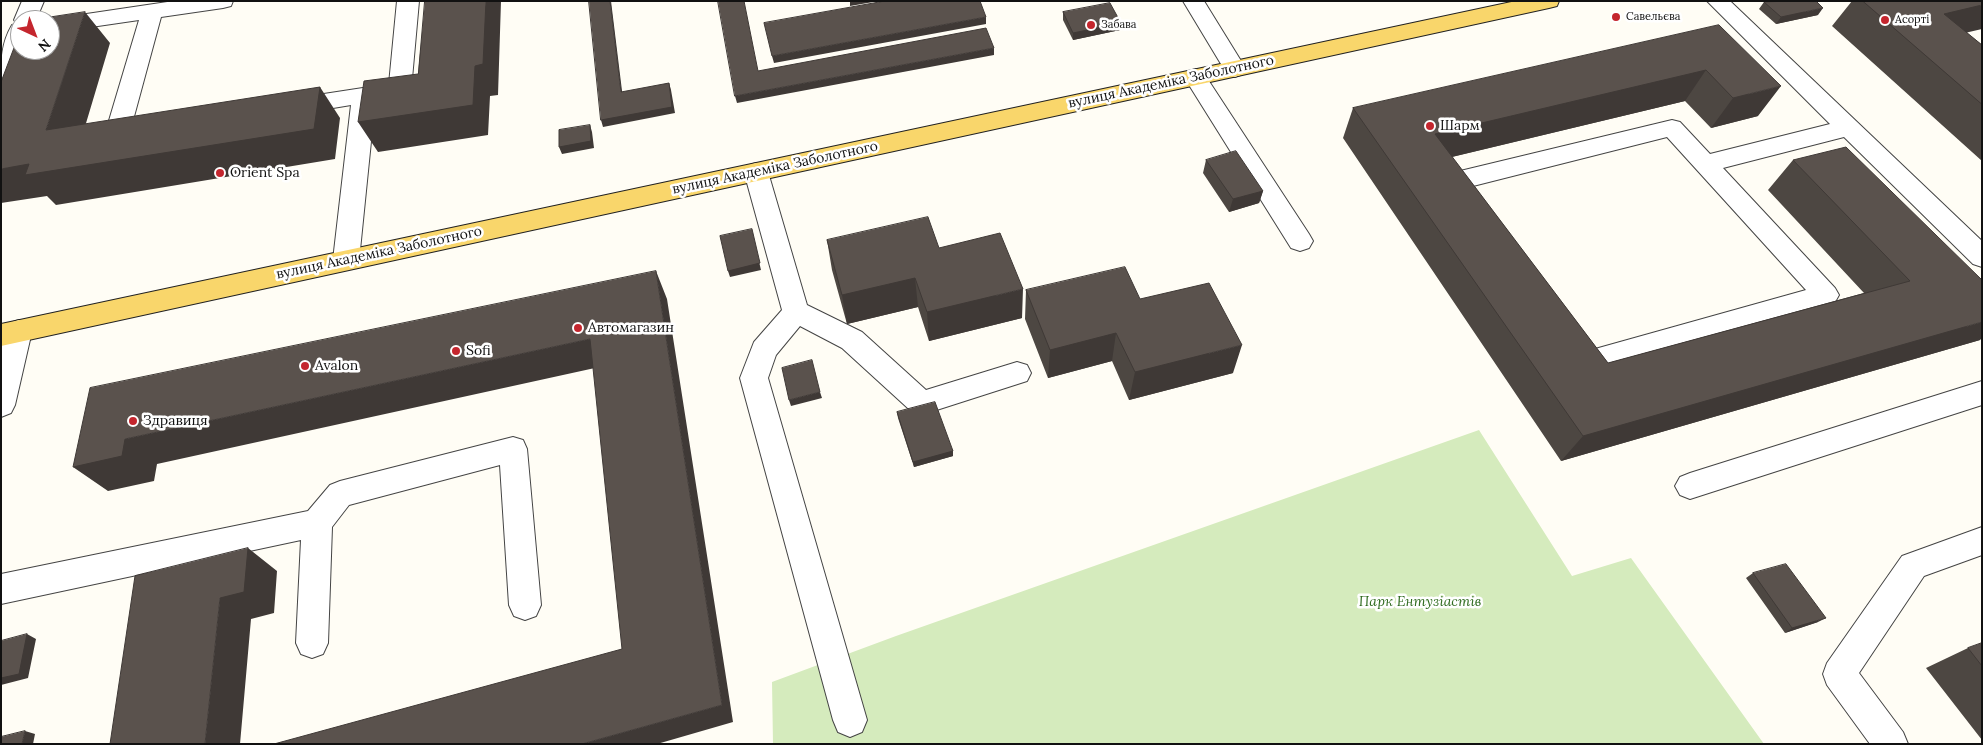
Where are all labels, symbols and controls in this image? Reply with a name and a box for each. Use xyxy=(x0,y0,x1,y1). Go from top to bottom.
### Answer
north arrow xyxy=(10,10,60,60)
place label: Савельєва xyxy=(1626,10,1680,24)
marker: Савельєва xyxy=(1610,11,1622,23)
place label: Асортi xyxy=(1895,13,1929,27)
marker: Асортi xyxy=(1879,14,1891,26)
place label: Забава xyxy=(1101,18,1136,32)
marker: Забава xyxy=(1085,19,1097,31)
text: N xyxy=(34,35,55,56)
street label: вулиця Академіка Заболотного xyxy=(1067,52,1275,112)
place label: Шарм xyxy=(1440,118,1480,134)
marker: Шарм xyxy=(1424,120,1436,132)
street label: вулиця Академіка Заболотного xyxy=(671,138,879,198)
place label: Orient Spa xyxy=(230,165,300,181)
marker: Orient Spa xyxy=(214,167,226,179)
street label: вулиця Академіка Заболотного xyxy=(275,223,483,283)
place label: Автомагазин xyxy=(588,320,674,336)
marker: Автомагазин xyxy=(572,322,584,334)
place label: Sofi xyxy=(466,343,491,359)
marker: Sofi xyxy=(450,345,462,357)
place label: Avalon xyxy=(315,358,358,374)
marker: Avalon xyxy=(299,360,311,372)
place label: Здравиця xyxy=(143,413,208,429)
marker: Здравиця xyxy=(127,415,139,427)
park label: Парк Ентузіастів xyxy=(1359,594,1481,610)

